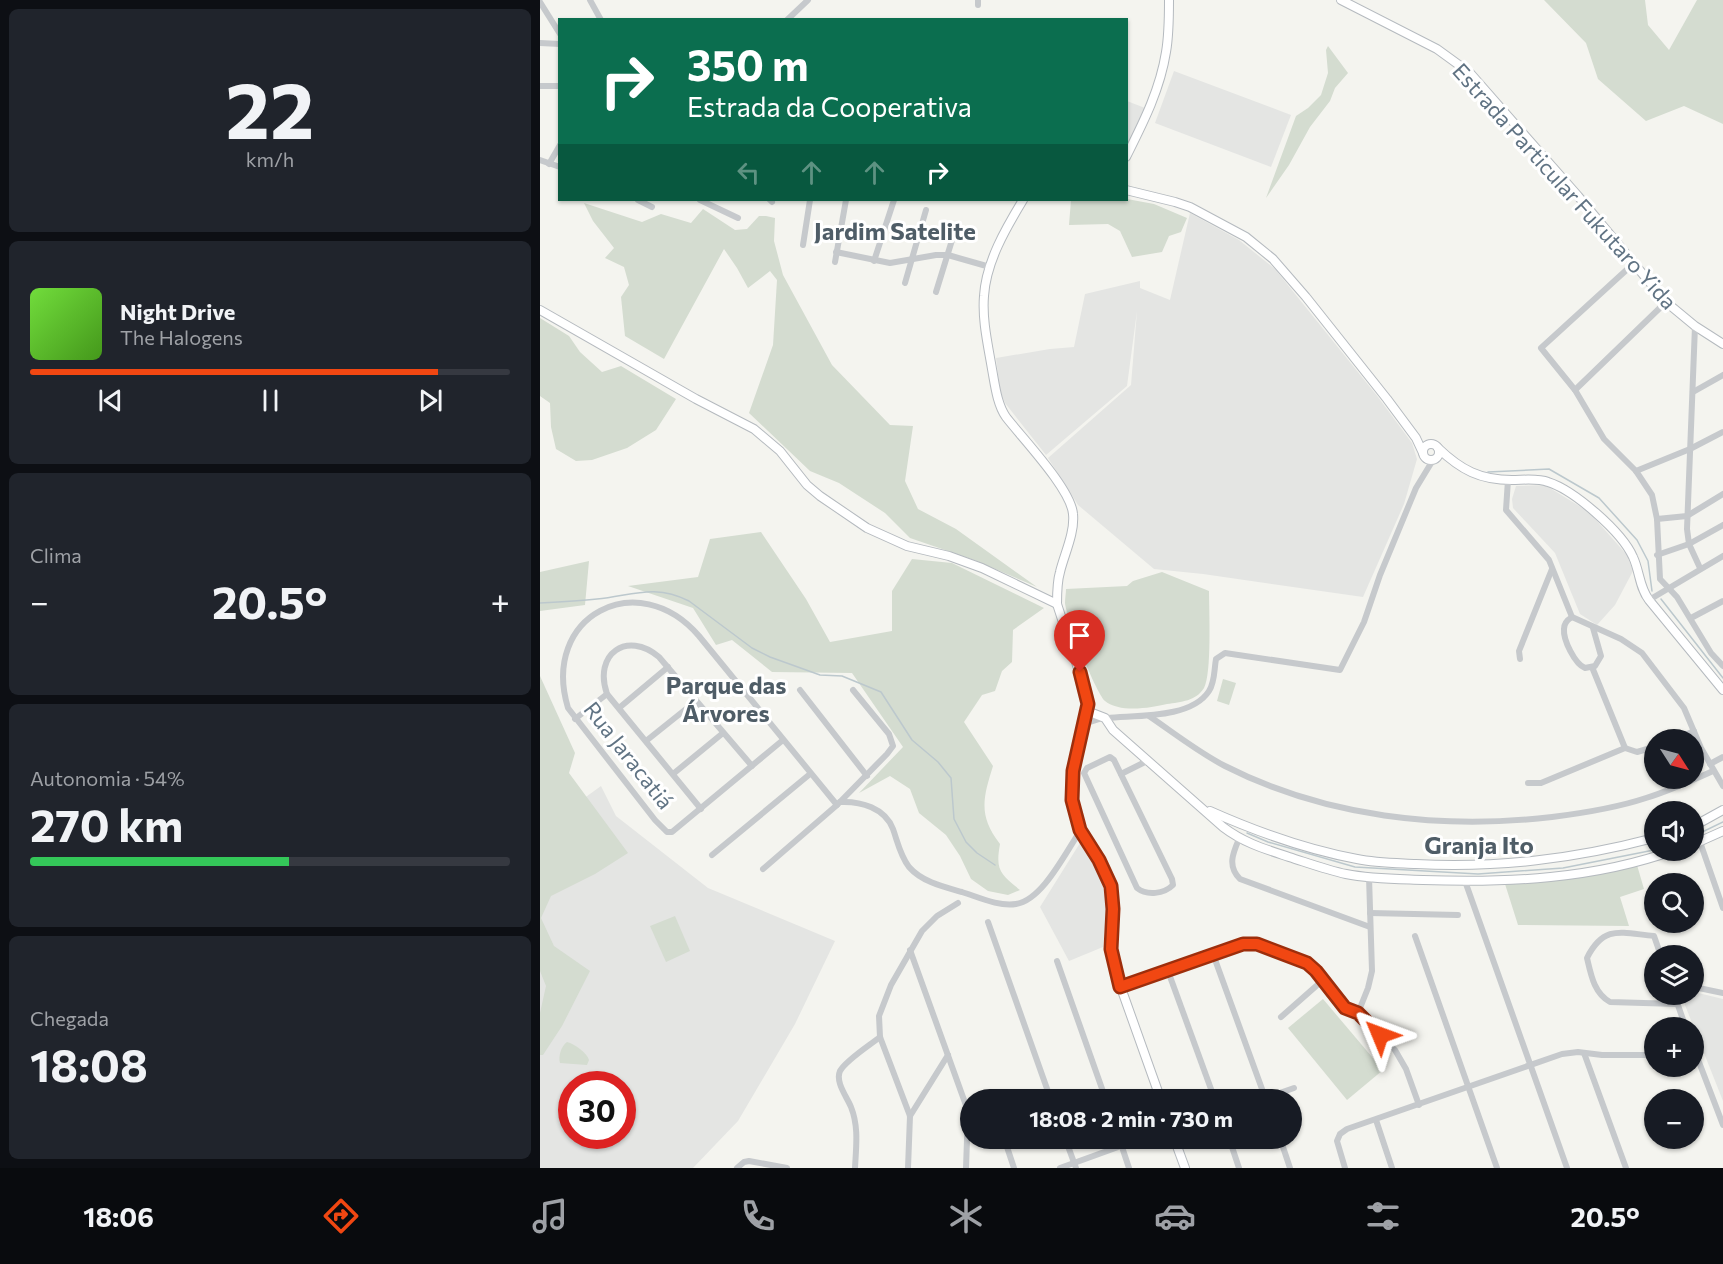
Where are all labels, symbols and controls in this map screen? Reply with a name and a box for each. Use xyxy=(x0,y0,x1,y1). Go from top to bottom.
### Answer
text: 350 m xyxy=(687,38,809,90)
icon: right xyxy=(588,42,666,120)
street label: Estrada Particular Fukutaro Yida xyxy=(1447,57,1683,315)
text: 22 xyxy=(226,60,314,155)
text: Estrada da Cooperativa xyxy=(687,90,972,123)
text: km/h xyxy=(246,147,294,171)
icon: left xyxy=(732,156,765,189)
icon: ahead xyxy=(795,156,828,189)
icon: ahead xyxy=(858,156,891,189)
icon: right xyxy=(921,156,954,189)
district label: Jardim Satelite xyxy=(814,216,976,245)
text: Night Drive xyxy=(120,298,235,325)
text: The Halogens xyxy=(120,325,243,349)
icon: previous xyxy=(94,384,127,417)
icon: pause xyxy=(254,384,287,417)
icon: next xyxy=(414,384,447,417)
text: Clima xyxy=(30,543,82,567)
text: 20.5° xyxy=(212,573,327,628)
text: − xyxy=(30,580,49,621)
text: + xyxy=(491,580,510,621)
pin xyxy=(1054,610,1105,672)
icon: arrive xyxy=(1063,619,1096,652)
district label: Parque das Árvores xyxy=(666,670,786,727)
street label: Rua Jaracatiá xyxy=(579,696,679,814)
north arrow xyxy=(1644,729,1704,789)
map controls xyxy=(1644,729,1704,1149)
text: Autonomia · 54% xyxy=(30,766,185,790)
text: 270 km xyxy=(30,796,183,851)
button: sound xyxy=(1644,801,1704,861)
district label: Granja Ito xyxy=(1424,830,1534,859)
button: search xyxy=(1644,873,1704,933)
button: layers xyxy=(1644,945,1704,1005)
position arrow xyxy=(1348,1003,1412,1067)
text: Chegada xyxy=(30,1006,109,1030)
button: + xyxy=(1644,1017,1704,1077)
text: 18:08 xyxy=(30,1036,148,1091)
speed limit sign: 30 xyxy=(558,1071,636,1149)
button: − xyxy=(1644,1089,1704,1149)
text: 18:08 · 2 min · 730 m xyxy=(1029,1105,1233,1132)
icon: directions xyxy=(320,1195,362,1237)
icon: music xyxy=(529,1195,571,1237)
icon: phone xyxy=(737,1195,779,1237)
icon: climate xyxy=(945,1195,987,1237)
icon: car xyxy=(1154,1195,1196,1237)
icon: filters xyxy=(1362,1195,1404,1237)
text: 18:06 xyxy=(83,1200,154,1233)
text: 20.5° xyxy=(1570,1200,1640,1233)

